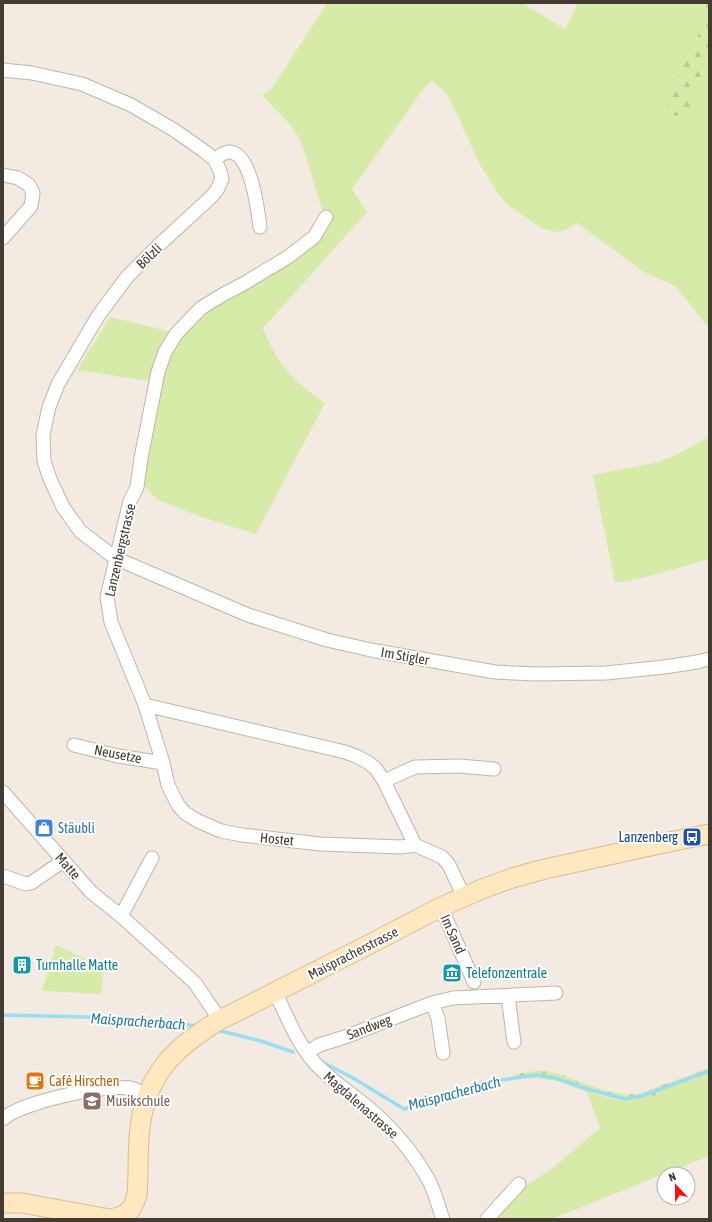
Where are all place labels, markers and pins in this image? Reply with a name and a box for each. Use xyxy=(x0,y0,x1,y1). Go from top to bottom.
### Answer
shop icon: Stäubli xyxy=(33,817,55,839)
place label: Stäubli xyxy=(58,820,95,836)
bus stop icon: Lanzenberg xyxy=(681,826,703,848)
place label: Lanzenberg xyxy=(619,829,678,845)
building icon: Turnhalle Matte xyxy=(11,954,33,976)
place label: Turnhalle Matte xyxy=(36,957,118,973)
museum icon: Telefonzentrale xyxy=(441,962,463,984)
place label: Telefonzentrale xyxy=(466,965,547,981)
cafe icon: Café Hirschen xyxy=(24,1070,46,1092)
place label: Café Hirschen xyxy=(49,1073,120,1089)
school or university icon: Musikschule xyxy=(81,1090,103,1112)
place label: Musikschule xyxy=(106,1093,170,1109)

